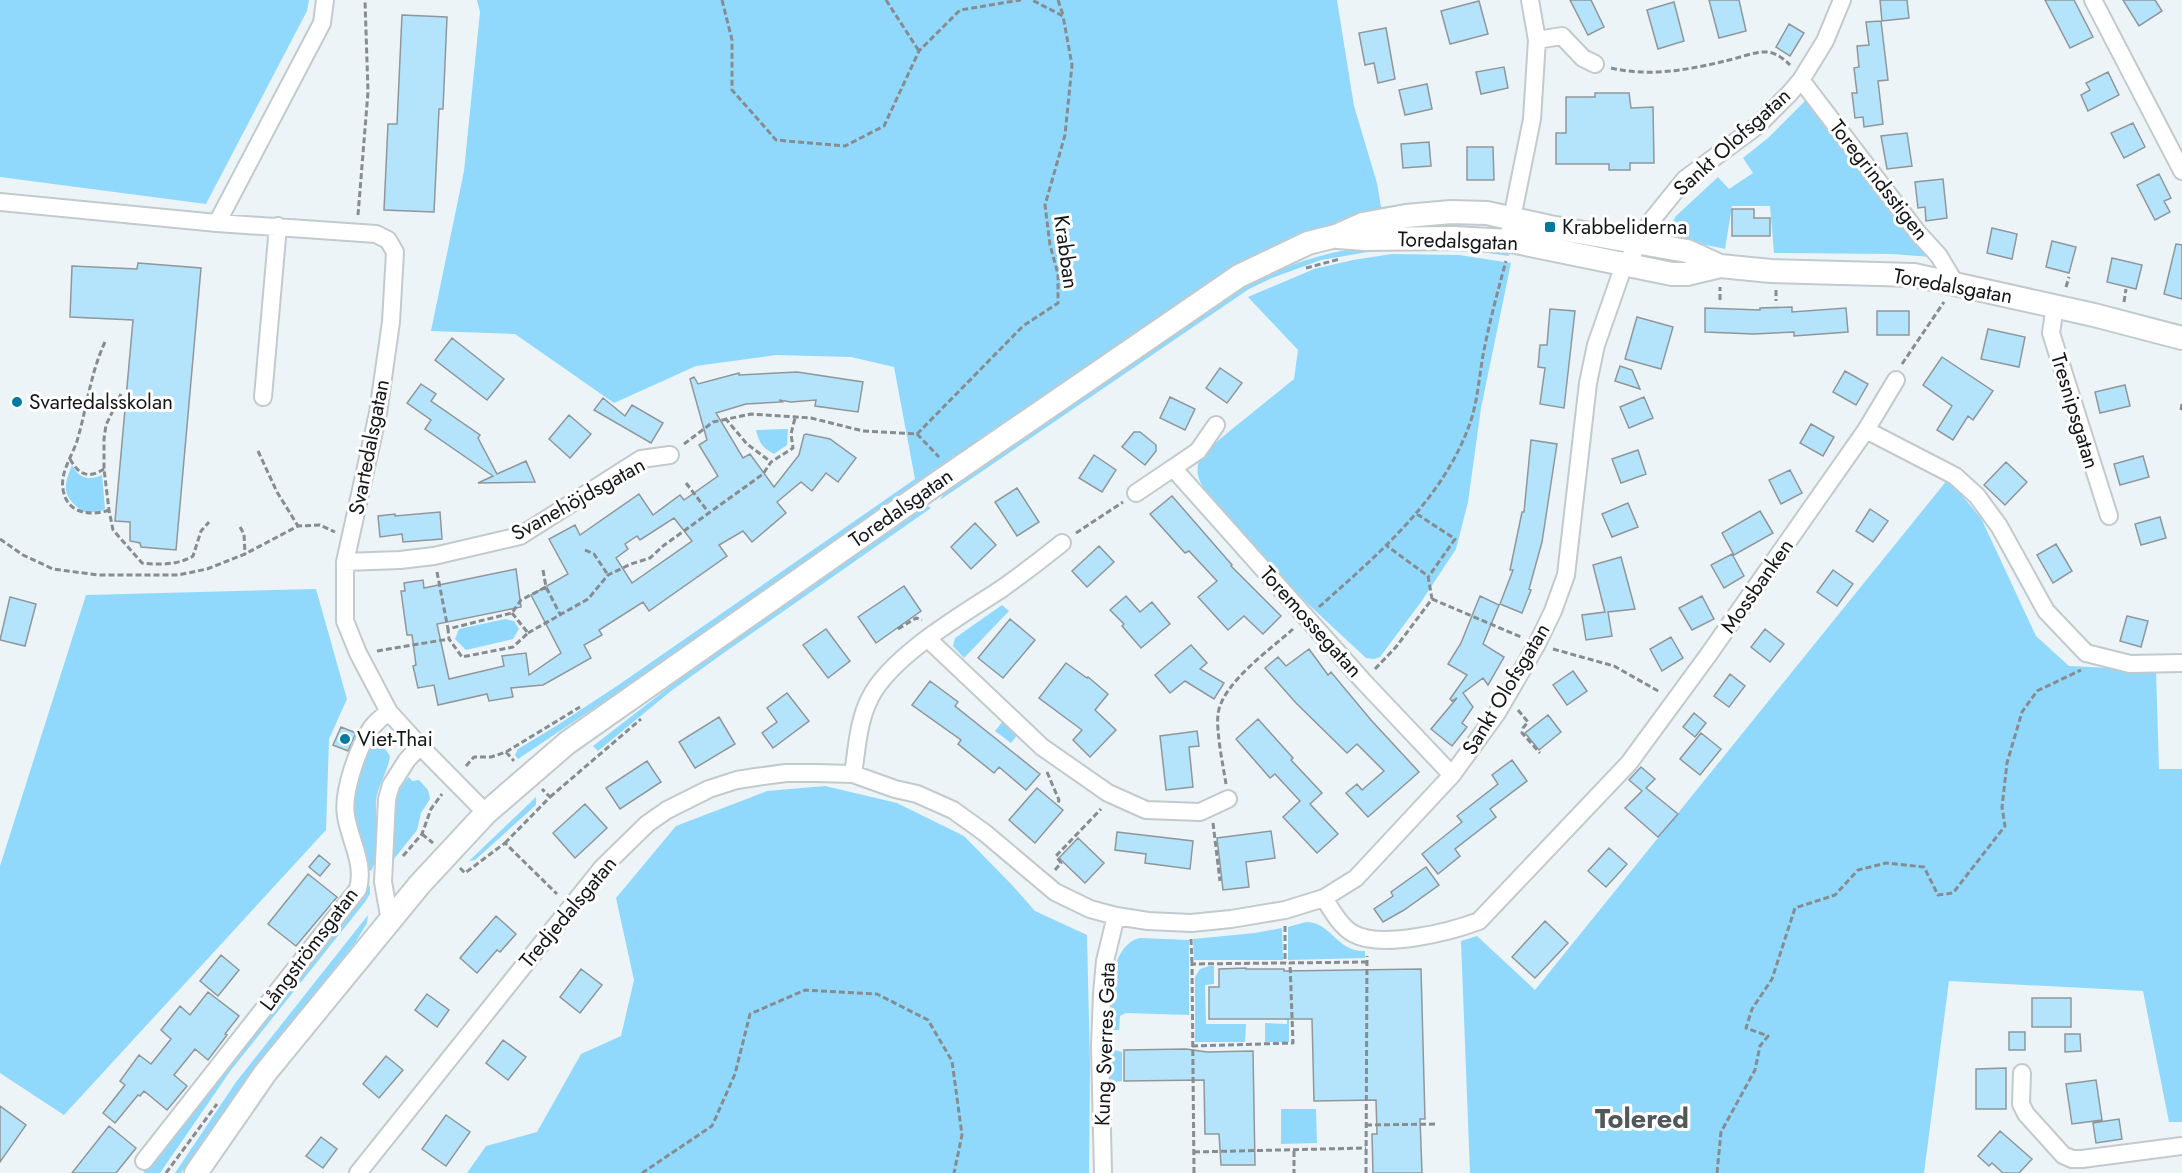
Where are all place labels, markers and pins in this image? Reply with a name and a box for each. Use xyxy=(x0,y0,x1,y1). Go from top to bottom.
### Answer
place label: Krabbeliderna xyxy=(1562,212,1687,242)
marker: Krabbeliderna xyxy=(1543,220,1557,234)
place label: Svartedalsskolan xyxy=(29,387,173,417)
marker: Svartedalsskolan xyxy=(10,395,24,409)
place label: Viet-Thai xyxy=(357,724,433,754)
marker: Viet-Thai xyxy=(338,732,352,746)

